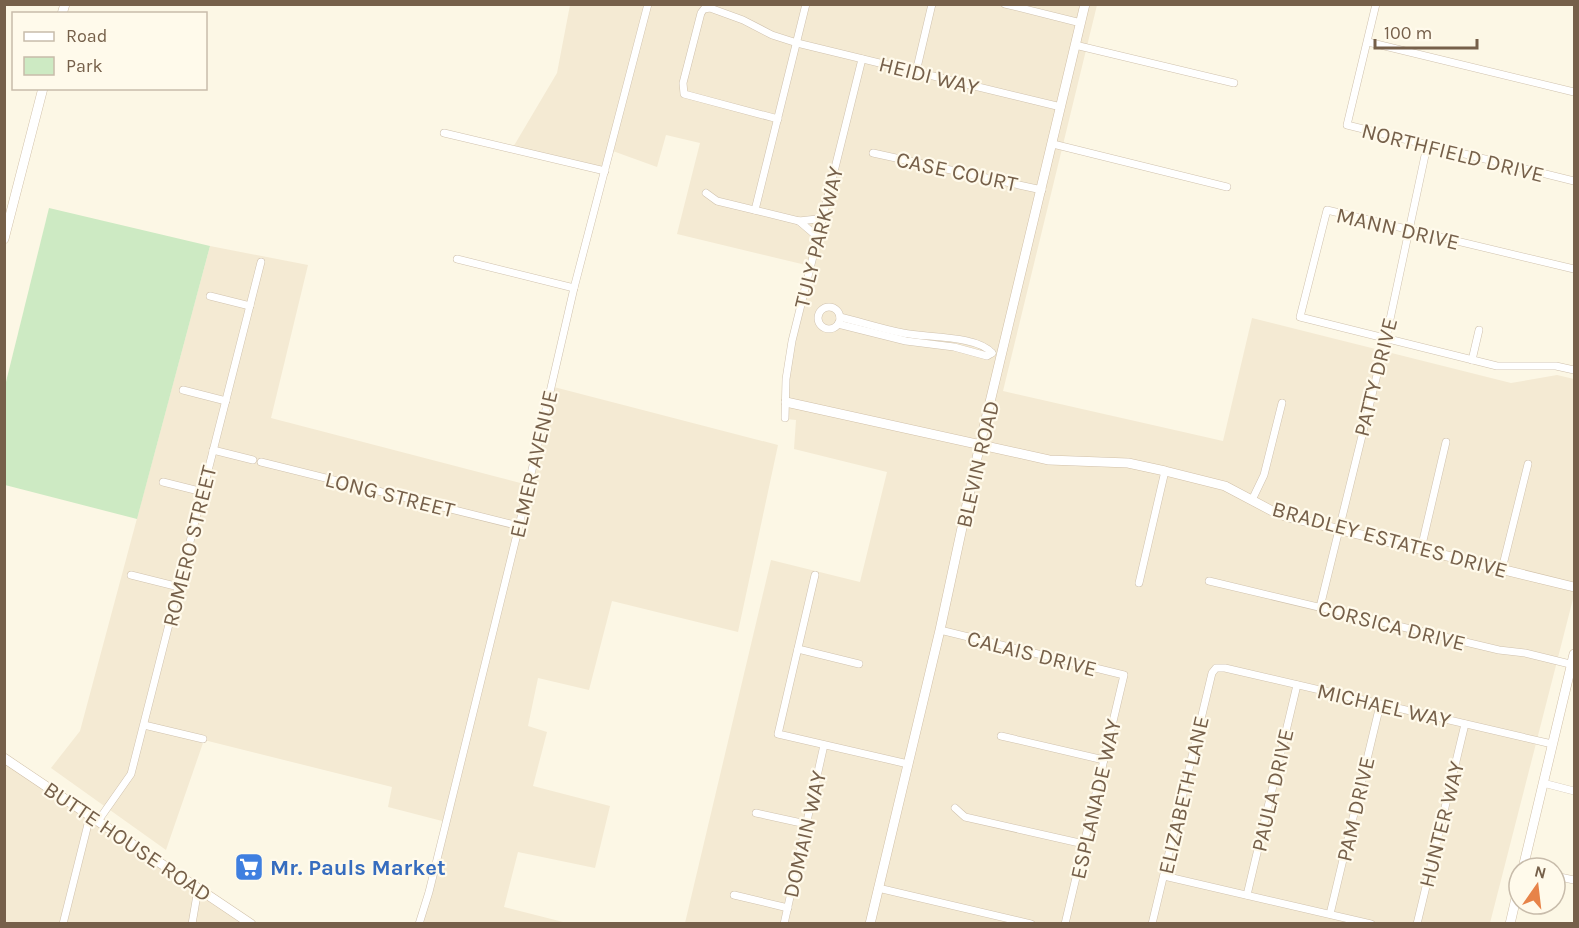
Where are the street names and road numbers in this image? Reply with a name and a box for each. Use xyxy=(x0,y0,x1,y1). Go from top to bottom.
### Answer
street label: HEIDI WAY xyxy=(876,51,982,101)
street label: NORTHFIELD DRIVE xyxy=(1359,118,1547,188)
street label: CASE COURT xyxy=(894,146,1020,198)
street label: TULY PARKWAY xyxy=(789,164,849,311)
street label: MANN DRIVE xyxy=(1334,202,1462,256)
street label: PATTY DRIVE xyxy=(1349,315,1403,439)
street label: ELMER AVENUE xyxy=(504,388,564,541)
street label: BLEVIN ROAD xyxy=(951,398,1005,530)
street label: ROMERO STREET xyxy=(157,463,223,629)
street label: LONG STREET xyxy=(322,466,457,524)
street label: BRADLEY ESTATES DRIVE xyxy=(1269,496,1510,584)
street label: CORSICA DRIVE xyxy=(1315,595,1468,657)
street label: CALAIS DRIVE xyxy=(964,625,1099,683)
street label: MICHAEL WAY xyxy=(1314,678,1453,734)
street label: ELIZABETH LANE xyxy=(1153,713,1215,877)
street label: ESPLANADE WAY xyxy=(1065,717,1127,882)
street label: PAULA DRIVE xyxy=(1246,726,1300,854)
street label: PAM DRIVE xyxy=(1331,754,1381,864)
street label: HUNTER WAY xyxy=(1414,758,1470,890)
street label: DOMAIN WAY xyxy=(778,768,832,900)
street label: BUTTE HOUSE ROAD xyxy=(39,776,216,908)

